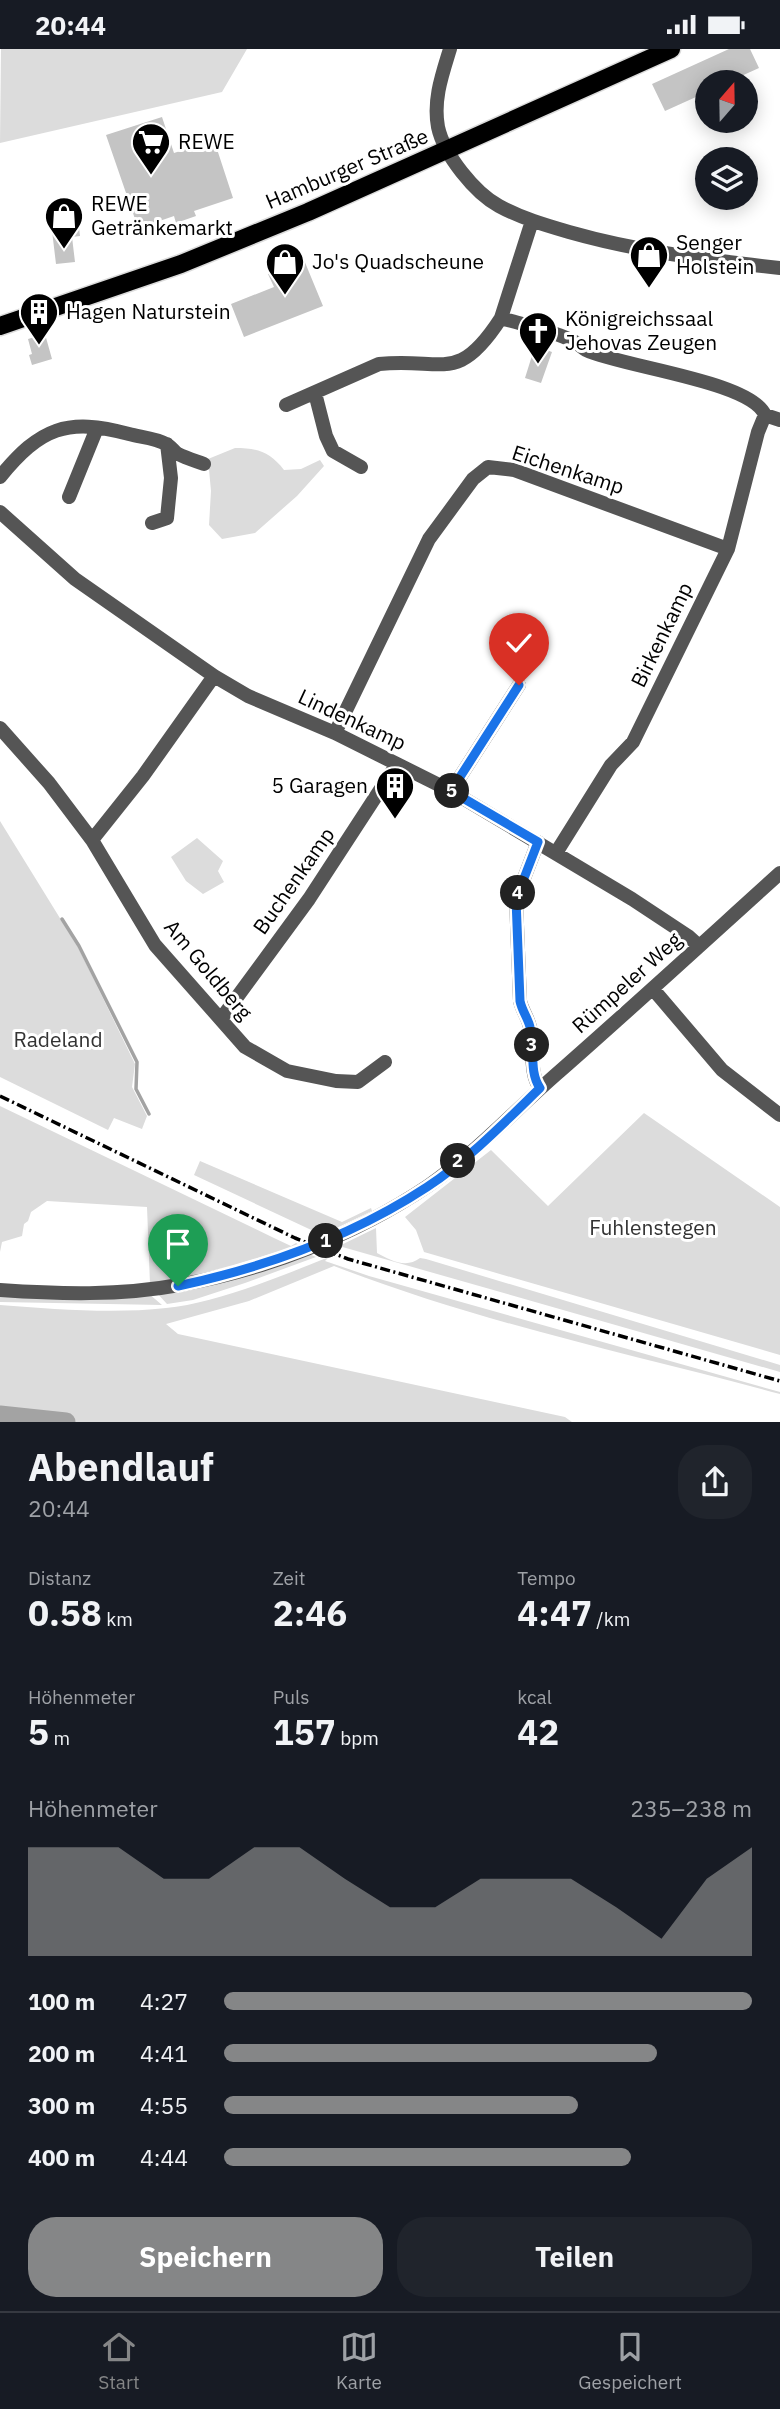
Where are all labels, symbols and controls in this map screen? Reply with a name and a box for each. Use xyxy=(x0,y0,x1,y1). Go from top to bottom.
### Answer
text: 20:44 xyxy=(35,8,106,42)
north arrow xyxy=(695,70,758,133)
map controls xyxy=(695,70,758,210)
supermarket icon: REWE xyxy=(130,121,172,176)
street label: Hamburger Straße xyxy=(261,121,432,215)
place label: REWE xyxy=(178,127,235,155)
button: layers xyxy=(695,147,758,210)
place label: REWE Getränkemarkt xyxy=(91,189,233,241)
shop icon: REWE Getränkemarkt xyxy=(43,195,85,250)
place label: Senger Holstein xyxy=(676,228,754,280)
shop icon: Senger Holstein xyxy=(628,234,670,289)
shop icon: Jo's Quadscheune xyxy=(264,241,306,296)
place label: Jo's Quadscheune xyxy=(312,247,484,275)
building icon: Hagen Naturstein xyxy=(18,291,60,346)
place label: Hagen Naturstein xyxy=(66,297,231,325)
place label: Königreichssaal Jehovas Zeugen xyxy=(565,304,717,356)
church icon: Königreichssaal Jehovas Zeugen xyxy=(517,310,559,365)
street label: Eichenkamp xyxy=(509,438,628,500)
street label: Birkenkamp xyxy=(624,577,699,692)
pin xyxy=(489,613,549,685)
icon: check xyxy=(500,624,538,662)
street label: Lindenkamp xyxy=(294,682,411,756)
building icon: 5 Garagen xyxy=(374,765,416,820)
place label: 5 Garagen xyxy=(271,771,368,799)
pin: 5 xyxy=(434,773,470,809)
text: 5 xyxy=(446,778,457,802)
street label: Buchenkamp xyxy=(246,821,340,939)
pin: 4 xyxy=(500,875,536,911)
text: 4 xyxy=(512,880,523,904)
street label: Am Goldberg xyxy=(158,913,259,1025)
street label: Rümpeler Weg xyxy=(566,926,687,1039)
park label: Radeland xyxy=(13,1025,103,1053)
pin: 3 xyxy=(514,1027,550,1063)
text: 3 xyxy=(526,1032,537,1056)
pin: 2 xyxy=(440,1143,476,1179)
text: 2 xyxy=(452,1148,463,1172)
park label: Fuhlenstegen xyxy=(589,1213,717,1241)
pin xyxy=(148,1214,208,1286)
pin: 1 xyxy=(308,1223,344,1259)
icon: arrive xyxy=(159,1225,197,1263)
text: 1 xyxy=(320,1228,331,1252)
text: Abendlauf xyxy=(28,1442,214,1491)
button: share xyxy=(678,1445,752,1519)
text: 20:44 xyxy=(28,1493,90,1523)
text: Distanz xyxy=(28,1566,91,1590)
text: Zeit xyxy=(273,1566,305,1590)
text: Tempo xyxy=(517,1566,576,1590)
text: 0.58 xyxy=(28,1590,102,1636)
text: 2:46 xyxy=(273,1590,347,1636)
text: 4:47 xyxy=(517,1590,592,1636)
text: km xyxy=(102,1607,133,1631)
text: /km xyxy=(592,1607,630,1631)
text: Höhenmeter xyxy=(28,1685,135,1709)
text: Puls xyxy=(273,1685,309,1709)
text: kcal xyxy=(517,1685,552,1709)
text: 5 xyxy=(28,1709,49,1755)
text: 157 xyxy=(273,1709,336,1755)
text: 42 xyxy=(517,1709,559,1755)
text: m xyxy=(49,1726,70,1750)
text: bpm xyxy=(336,1726,379,1750)
text: Höhenmeter xyxy=(28,1793,158,1823)
text: 235–238 m xyxy=(630,1793,752,1823)
text: 100 m xyxy=(28,1986,95,2016)
text: 4:27 xyxy=(140,1986,188,2016)
text: 200 m xyxy=(28,2038,95,2068)
text: 4:41 xyxy=(140,2038,188,2068)
text: 300 m xyxy=(28,2090,95,2120)
text: 4:55 xyxy=(140,2090,188,2120)
text: 400 m xyxy=(28,2142,95,2172)
text: 4:44 xyxy=(140,2142,188,2172)
button: Speichern xyxy=(28,2217,383,2297)
button: Teilen xyxy=(397,2217,752,2297)
tab: Start xyxy=(98,2328,140,2394)
tab: Karte xyxy=(336,2328,382,2394)
tab: Gespeichert xyxy=(578,2328,682,2394)

